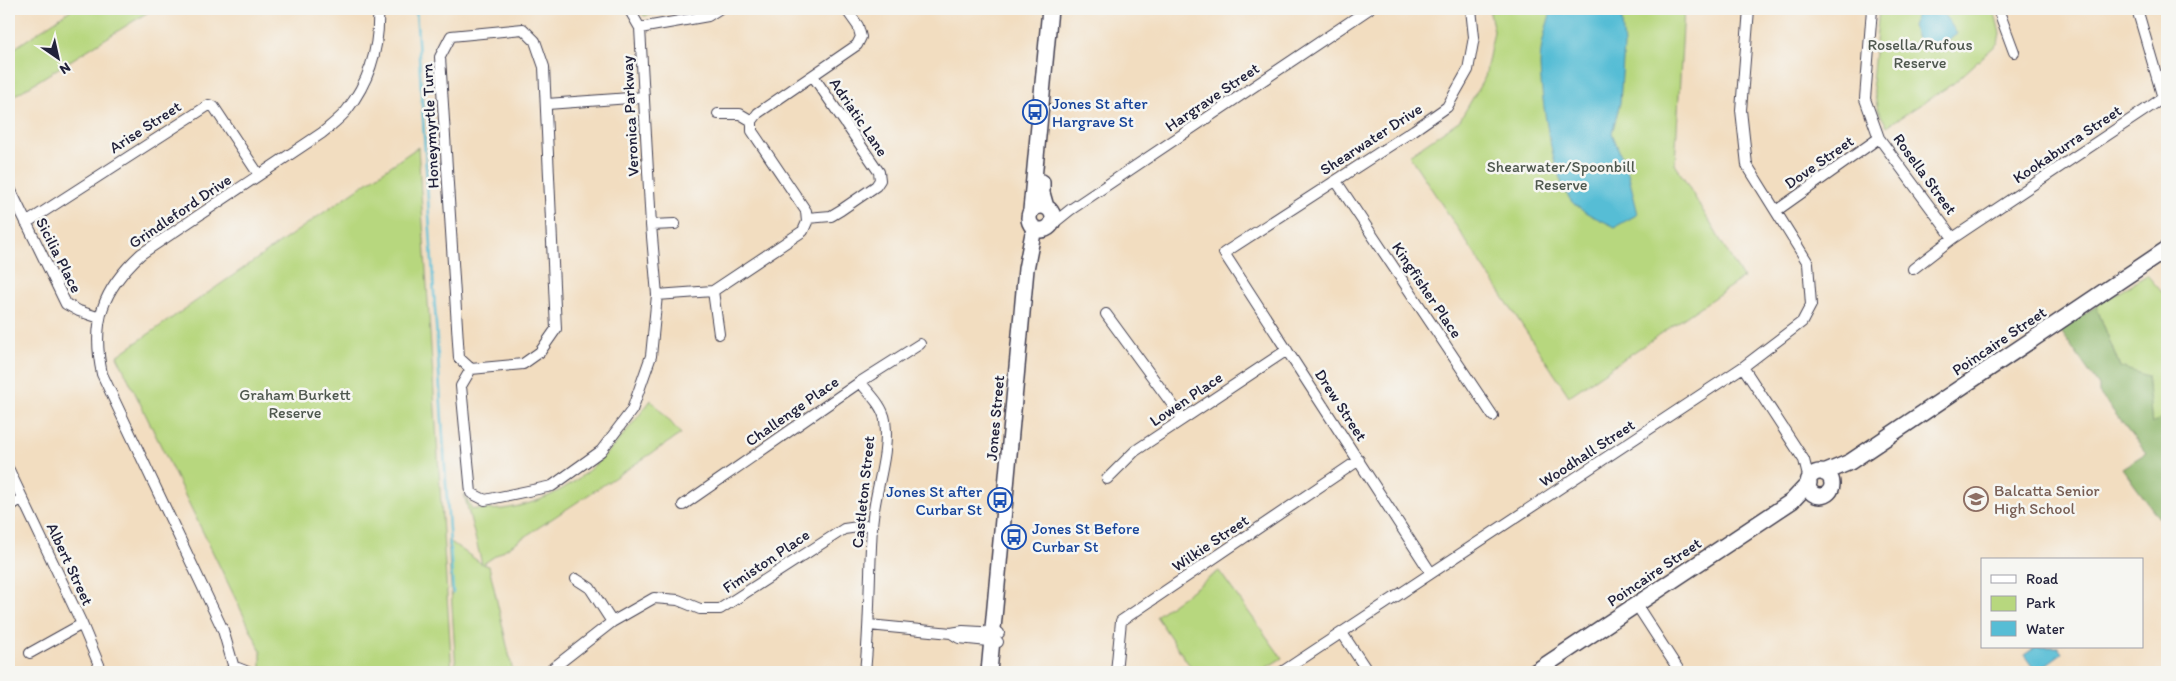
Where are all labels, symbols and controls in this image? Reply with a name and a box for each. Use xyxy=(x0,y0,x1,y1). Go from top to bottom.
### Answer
north arrow xyxy=(32,32,82,82)
park label: Rosella/Rufous Reserve xyxy=(1867,35,1973,72)
street label: Veronica Parkway xyxy=(617,55,643,177)
text: N xyxy=(56,59,74,78)
street label: Hargrave Street xyxy=(1161,59,1263,135)
street label: Honeymyrtle Turn xyxy=(417,63,443,189)
street label: Adriatic Lane xyxy=(826,74,892,160)
place label: Jones St after Hargrave St xyxy=(1052,94,1148,131)
street label: Arise Street xyxy=(106,97,184,157)
bus stop icon: Jones St after Hargrave St xyxy=(1022,99,1048,125)
street label: Shearwater Drive xyxy=(1316,99,1426,179)
street label: Kookaburra Street xyxy=(2009,101,2125,187)
street label: Rosella Street xyxy=(1889,130,1961,218)
street label: Dove Street xyxy=(1781,131,1857,193)
park label: Shearwater/Spoonbill Reserve xyxy=(1487,157,1636,194)
street label: Grindleford Drive xyxy=(125,170,235,252)
street label: Sicilia Place xyxy=(32,214,86,296)
street label: Kingfisher Place xyxy=(1388,238,1466,342)
street label: Poincaire Street xyxy=(1948,302,2050,380)
street label: Drew Street xyxy=(1311,366,1371,444)
street label: Lowen Place xyxy=(1146,368,1226,430)
street label: Challenge Place xyxy=(742,372,842,450)
street label: Jones Street xyxy=(982,374,1008,462)
park label: Graham Burkett Reserve xyxy=(239,385,351,422)
street label: Woodhall Street xyxy=(1536,415,1638,491)
street label: Castleton Street xyxy=(848,435,878,549)
place label: Balcatta Senior High School xyxy=(1994,481,2100,518)
place label: Jones St after Curbar St xyxy=(886,482,983,519)
school or university icon: Balcatta Senior High School xyxy=(1963,486,1989,512)
bus stop icon: Jones St after Curbar St xyxy=(987,487,1013,513)
street label: Wilkie Street xyxy=(1168,510,1252,576)
place label: Jones St Before Curbar St xyxy=(1032,519,1140,556)
street label: Albert Street xyxy=(43,520,97,608)
bus stop icon: Jones St Before Curbar St xyxy=(1001,524,1027,550)
street label: Fimiston Place xyxy=(719,525,813,597)
street label: Poincaire Street xyxy=(1603,533,1705,611)
legend xyxy=(1981,558,2144,648)
text: Road xyxy=(2026,570,2059,588)
text: Park xyxy=(2026,594,2056,612)
text: Water xyxy=(2026,620,2065,638)

